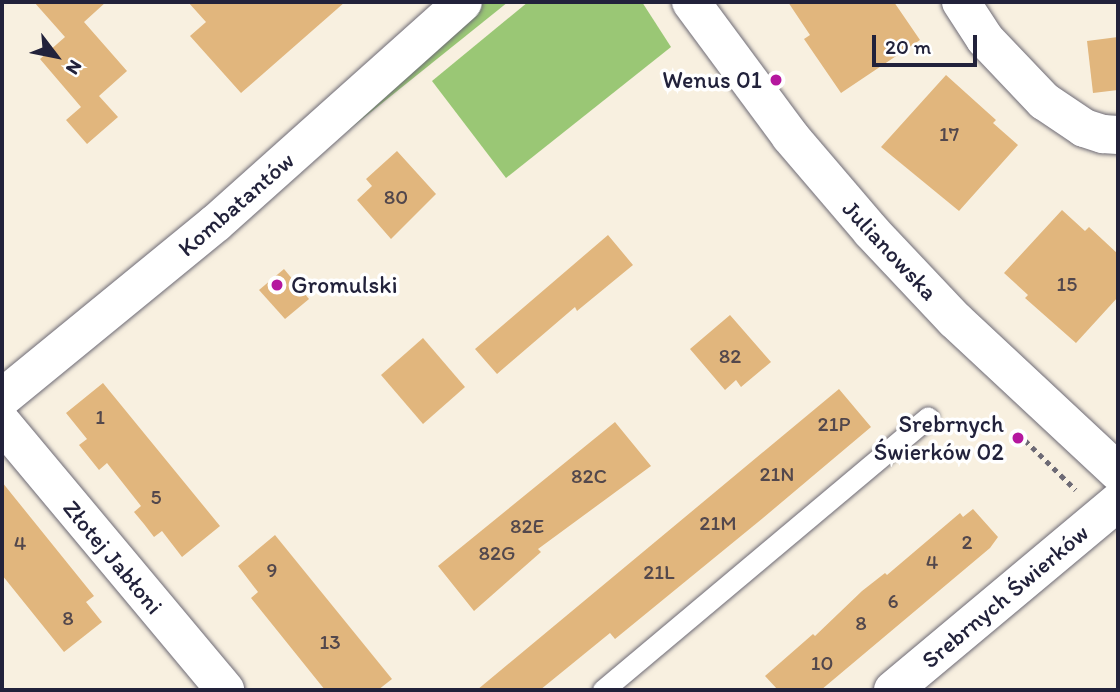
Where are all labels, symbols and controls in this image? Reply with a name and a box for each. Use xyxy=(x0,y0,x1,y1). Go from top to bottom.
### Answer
north arrow xyxy=(21,21,91,91)
scale bar xyxy=(875,21,980,65)
text: 20 m xyxy=(885,34,931,59)
text: N xyxy=(61,56,87,79)
place label: Wenus 01 xyxy=(662,66,762,94)
marker: Wenus 01 xyxy=(768,72,784,88)
house number: 17 xyxy=(939,121,959,147)
street label: Kombatantów xyxy=(172,146,300,262)
house number: 80 xyxy=(384,184,408,210)
street label: Julianowska xyxy=(836,194,944,306)
place label: Gromulski xyxy=(291,271,398,299)
house number: 15 xyxy=(1057,271,1077,297)
marker: Gromulski xyxy=(269,277,285,293)
house number: 82 xyxy=(719,343,741,369)
house number: 1 xyxy=(95,404,105,430)
place label: Srebrnych Świerków 02 xyxy=(874,410,1004,466)
house number: 21P xyxy=(818,411,850,437)
marker: Srebrnych Świerków 02 xyxy=(1010,430,1026,446)
house number: 21N xyxy=(760,461,794,487)
house number: 82C xyxy=(571,463,607,489)
house number: 5 xyxy=(150,484,162,510)
street label: Złotej Jabłoni xyxy=(57,495,169,619)
house number: 21M xyxy=(699,510,737,536)
house number: 82E xyxy=(510,513,544,539)
street label: Srebrnych Świerków xyxy=(916,518,1094,674)
house number: 2 xyxy=(961,529,973,555)
house number: 4 xyxy=(14,530,26,556)
house number: 82G xyxy=(478,540,516,566)
house number: 4 xyxy=(926,549,938,575)
house number: 9 xyxy=(267,557,277,583)
house number: 21L xyxy=(643,559,675,585)
house number: 6 xyxy=(887,588,899,614)
house number: 8 xyxy=(62,605,74,631)
house number: 8 xyxy=(855,610,867,636)
house number: 13 xyxy=(319,629,341,655)
house number: 10 xyxy=(811,650,833,676)

